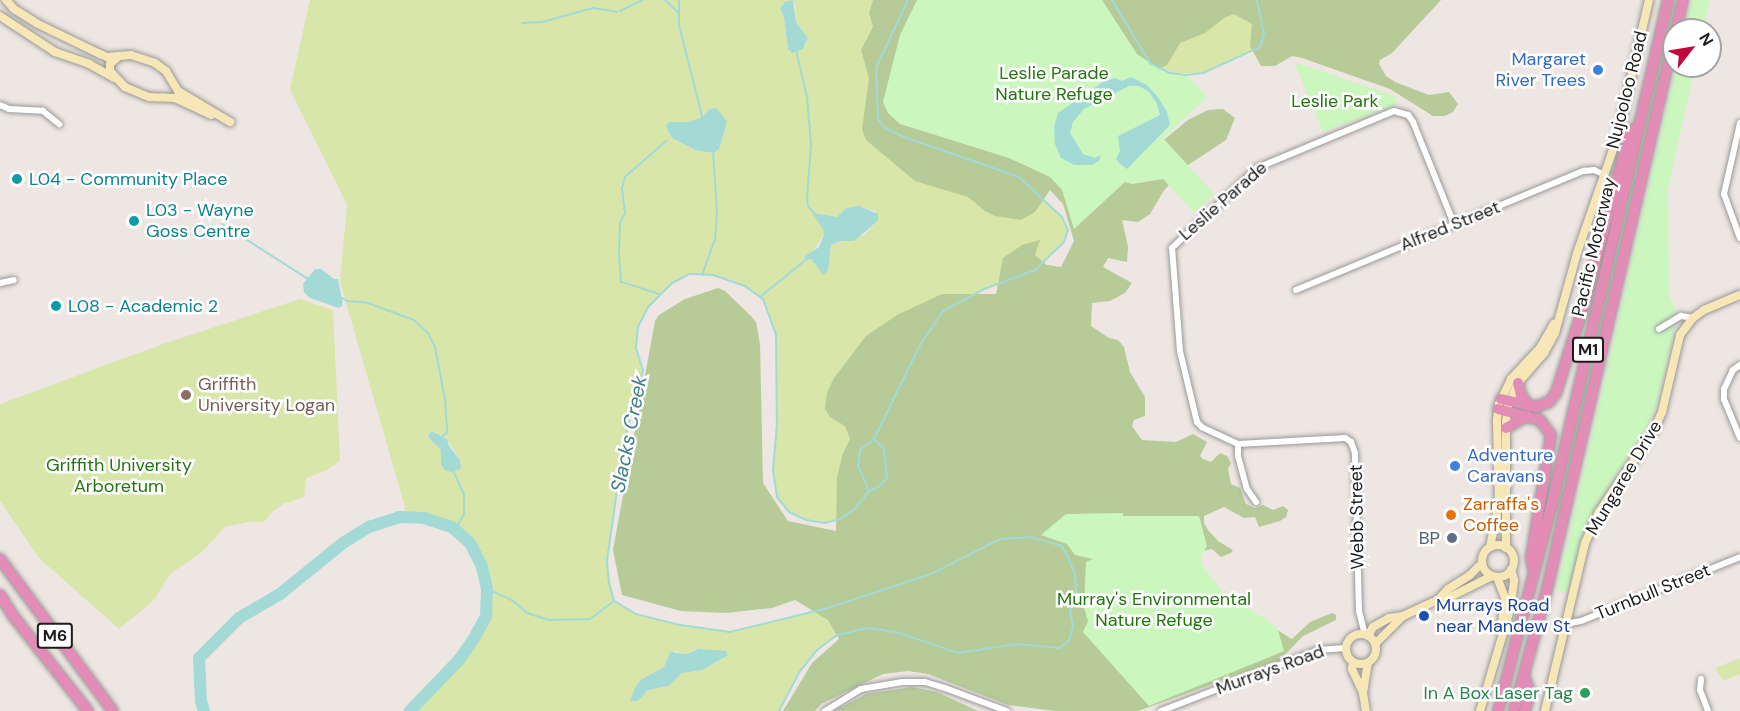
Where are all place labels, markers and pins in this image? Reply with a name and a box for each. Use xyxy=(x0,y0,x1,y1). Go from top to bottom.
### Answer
place label: Margaret River Trees xyxy=(1495,49,1586,92)
marker: Margaret River Trees xyxy=(1591,63,1605,77)
place label: L04 - Community Place xyxy=(29,168,228,190)
marker: L04 - Community Place xyxy=(10,172,24,186)
place label: L03 - Wayne Goss Centre xyxy=(146,200,254,242)
marker: L03 - Wayne Goss Centre xyxy=(127,214,141,228)
place label: L08 - Academic 2 xyxy=(68,295,218,317)
marker: L08 - Academic 2 xyxy=(49,299,63,313)
place label: Griffith University Logan xyxy=(198,374,335,416)
marker: Griffith University Logan xyxy=(179,388,193,402)
place label: Adventure Caravans xyxy=(1467,445,1553,488)
marker: Adventure Caravans xyxy=(1448,459,1462,473)
place label: Zarraffa's Coffee xyxy=(1463,494,1539,536)
marker: Zarraffa's Coffee xyxy=(1444,508,1458,522)
place label: BP xyxy=(1419,527,1440,549)
marker: BP xyxy=(1445,531,1459,545)
place label: Murrays Road near Mandew St xyxy=(1436,595,1570,638)
marker: Murrays Road near Mandew St xyxy=(1417,609,1431,623)
place label: In A Box Laser Tag xyxy=(1423,682,1573,704)
marker: In A Box Laser Tag xyxy=(1578,686,1592,700)

